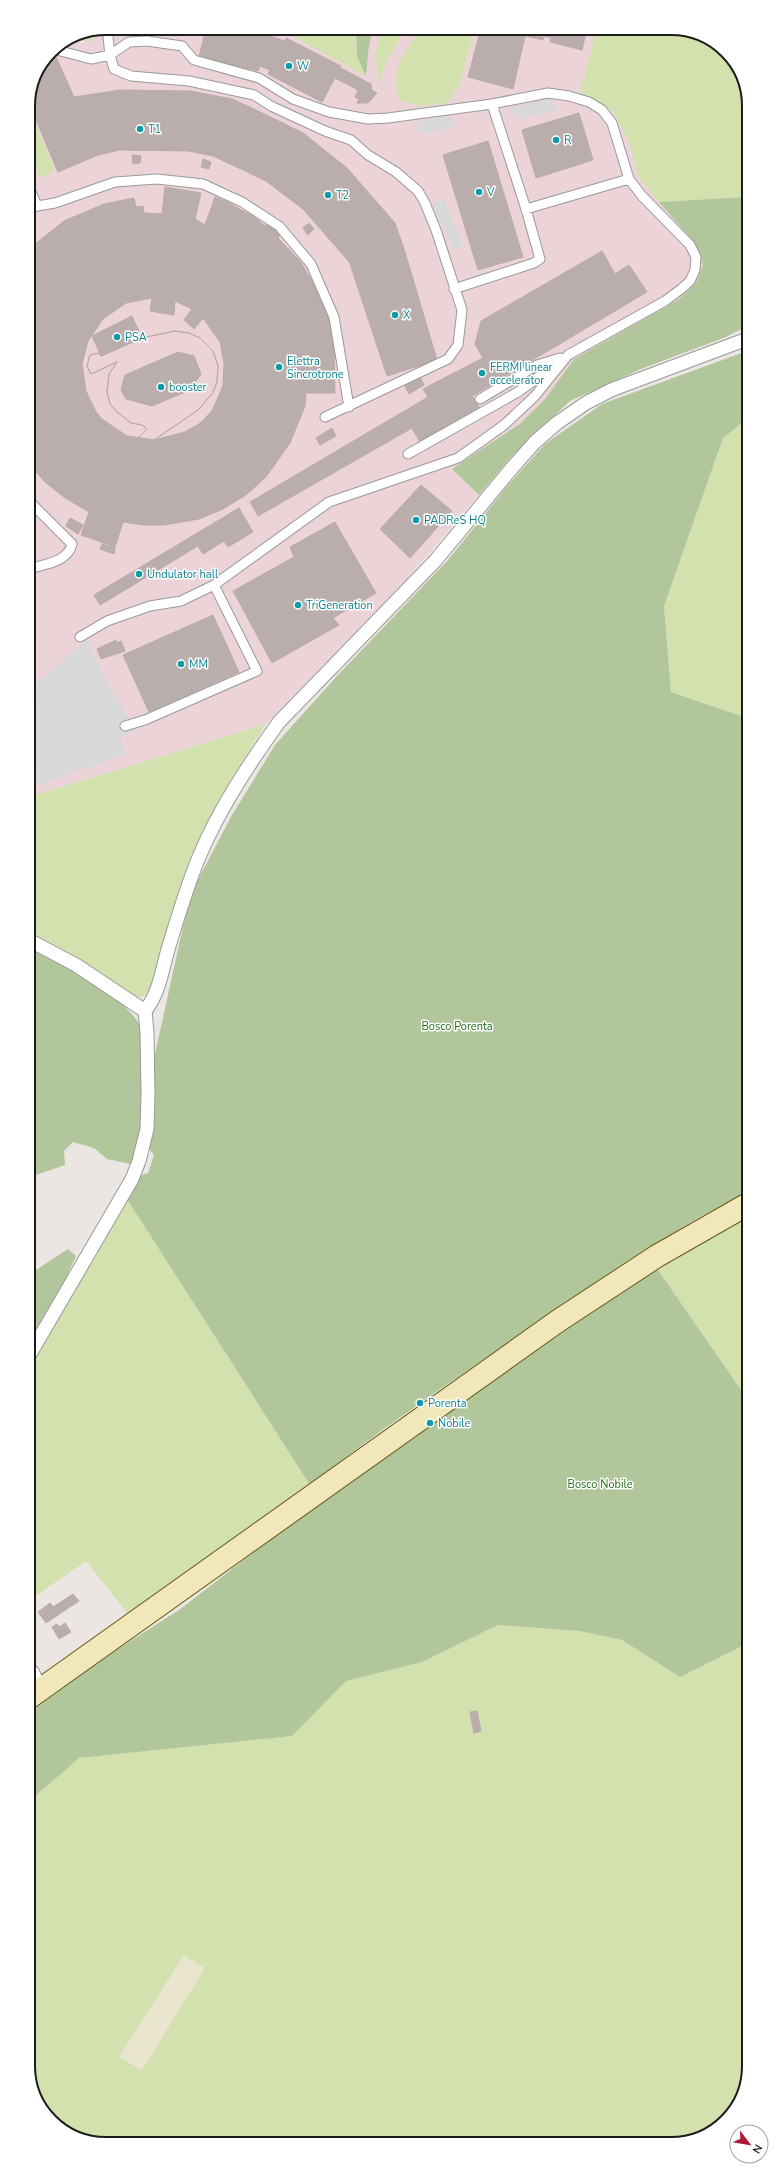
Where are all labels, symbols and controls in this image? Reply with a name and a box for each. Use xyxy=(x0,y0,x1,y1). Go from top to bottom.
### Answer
place label: W xyxy=(297,59,309,74)
marker: W xyxy=(284,61,294,71)
place label: T1 xyxy=(148,122,161,137)
marker: T1 xyxy=(135,124,145,134)
place label: R xyxy=(564,133,572,148)
marker: R xyxy=(551,135,561,145)
place label: V xyxy=(486,185,495,200)
marker: V xyxy=(474,187,484,197)
place label: T2 xyxy=(336,188,349,203)
marker: T2 xyxy=(323,190,333,200)
place label: X xyxy=(403,308,411,323)
marker: X xyxy=(390,310,400,320)
place label: PSA xyxy=(125,330,147,345)
marker: PSA xyxy=(112,332,122,342)
place label: Elettra Sincrotrone xyxy=(287,354,344,382)
place label: FERMI linear accelerator xyxy=(490,360,553,388)
marker: Elettra Sincrotrone xyxy=(274,362,284,372)
marker: FERMI linear accelerator xyxy=(477,368,487,378)
place label: booster xyxy=(169,380,207,395)
marker: booster xyxy=(156,382,166,392)
place label: PADReS HQ xyxy=(424,513,486,528)
marker: PADReS HQ xyxy=(411,515,421,525)
place label: Undulator hall xyxy=(147,567,219,582)
marker: Undulator hall xyxy=(134,569,144,579)
place label: TriGeneration xyxy=(306,598,373,613)
marker: TriGeneration xyxy=(293,600,303,610)
place label: MM xyxy=(189,657,208,672)
marker: MM xyxy=(176,659,186,669)
park label: Bosco Porenta xyxy=(421,1019,493,1034)
place label: Porenta xyxy=(428,1396,467,1411)
marker: Porenta xyxy=(415,1398,425,1408)
place label: Nobile xyxy=(438,1416,470,1431)
marker: Nobile xyxy=(425,1418,435,1428)
park label: Bosco Nobile xyxy=(567,1477,633,1492)
north arrow xyxy=(729,2124,769,2164)
text: N xyxy=(749,2142,766,2156)

